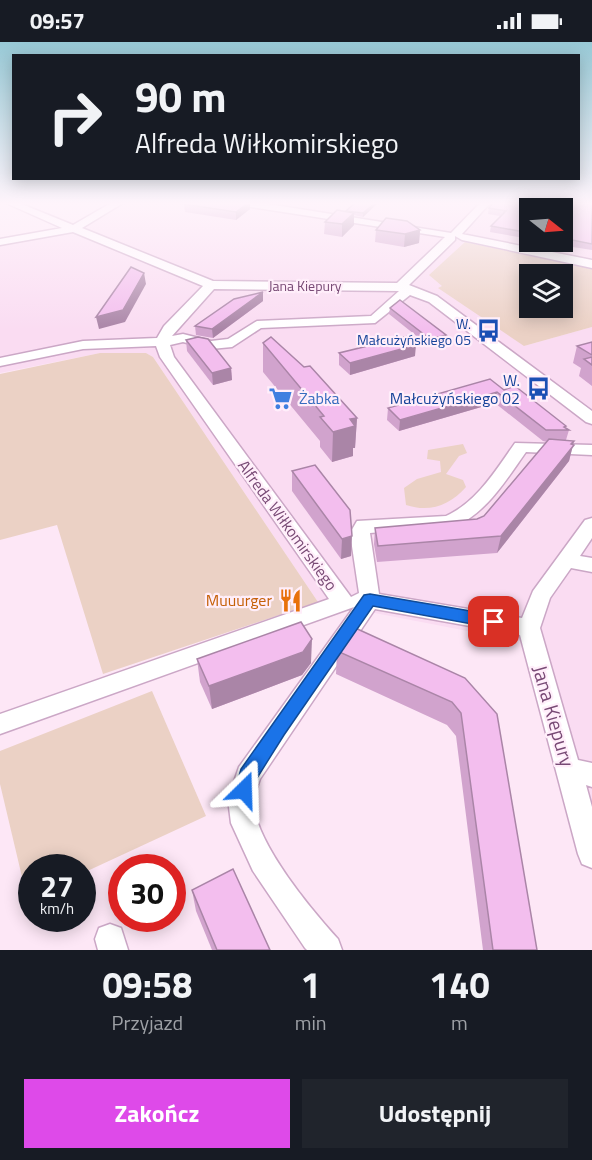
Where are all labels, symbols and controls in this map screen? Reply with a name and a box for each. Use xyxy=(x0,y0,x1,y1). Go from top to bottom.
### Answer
text: 09:57 xyxy=(30,4,85,38)
text: 90 m xyxy=(135,64,227,128)
icon: right xyxy=(36,78,114,156)
text: Alfreda Wiłkomirskiego xyxy=(135,122,399,163)
north arrow xyxy=(519,198,573,252)
map controls xyxy=(519,198,573,318)
button: layers xyxy=(519,264,573,318)
street label: Jana Kiepury xyxy=(268,275,342,296)
place label: W. Małcużyńskiego 05 xyxy=(357,313,471,350)
bus stop icon: W. Małcużyńskiego 05 xyxy=(476,318,502,344)
place label: W. Małcużyńskiego 02 xyxy=(390,368,520,410)
bus stop icon: W. Małcużyńskiego 02 xyxy=(525,376,551,402)
supermarket icon: Żabka xyxy=(268,385,294,411)
place label: Żabka xyxy=(299,386,340,410)
street label: Alfreda Wiłkomirskiego xyxy=(232,455,344,595)
restaurant icon: Muuurger xyxy=(277,587,303,613)
place label: Muuurger xyxy=(206,588,272,612)
pin xyxy=(468,596,519,647)
icon: arrive xyxy=(477,605,510,638)
street label: Jana Kiepury xyxy=(525,661,583,771)
position arrow xyxy=(212,758,276,822)
speed limit sign: 30 xyxy=(108,854,186,932)
text: 27 xyxy=(40,863,74,909)
text: km/h xyxy=(40,897,74,920)
text: 09:58 xyxy=(102,957,192,1012)
text: 1 xyxy=(301,957,321,1012)
text: 140 xyxy=(429,957,490,1012)
text: Przyjazd xyxy=(112,1007,183,1038)
text: min xyxy=(295,1007,327,1038)
text: m xyxy=(451,1007,468,1038)
button: Zakończ xyxy=(24,1079,290,1148)
button: Udostępnij xyxy=(302,1079,568,1148)

